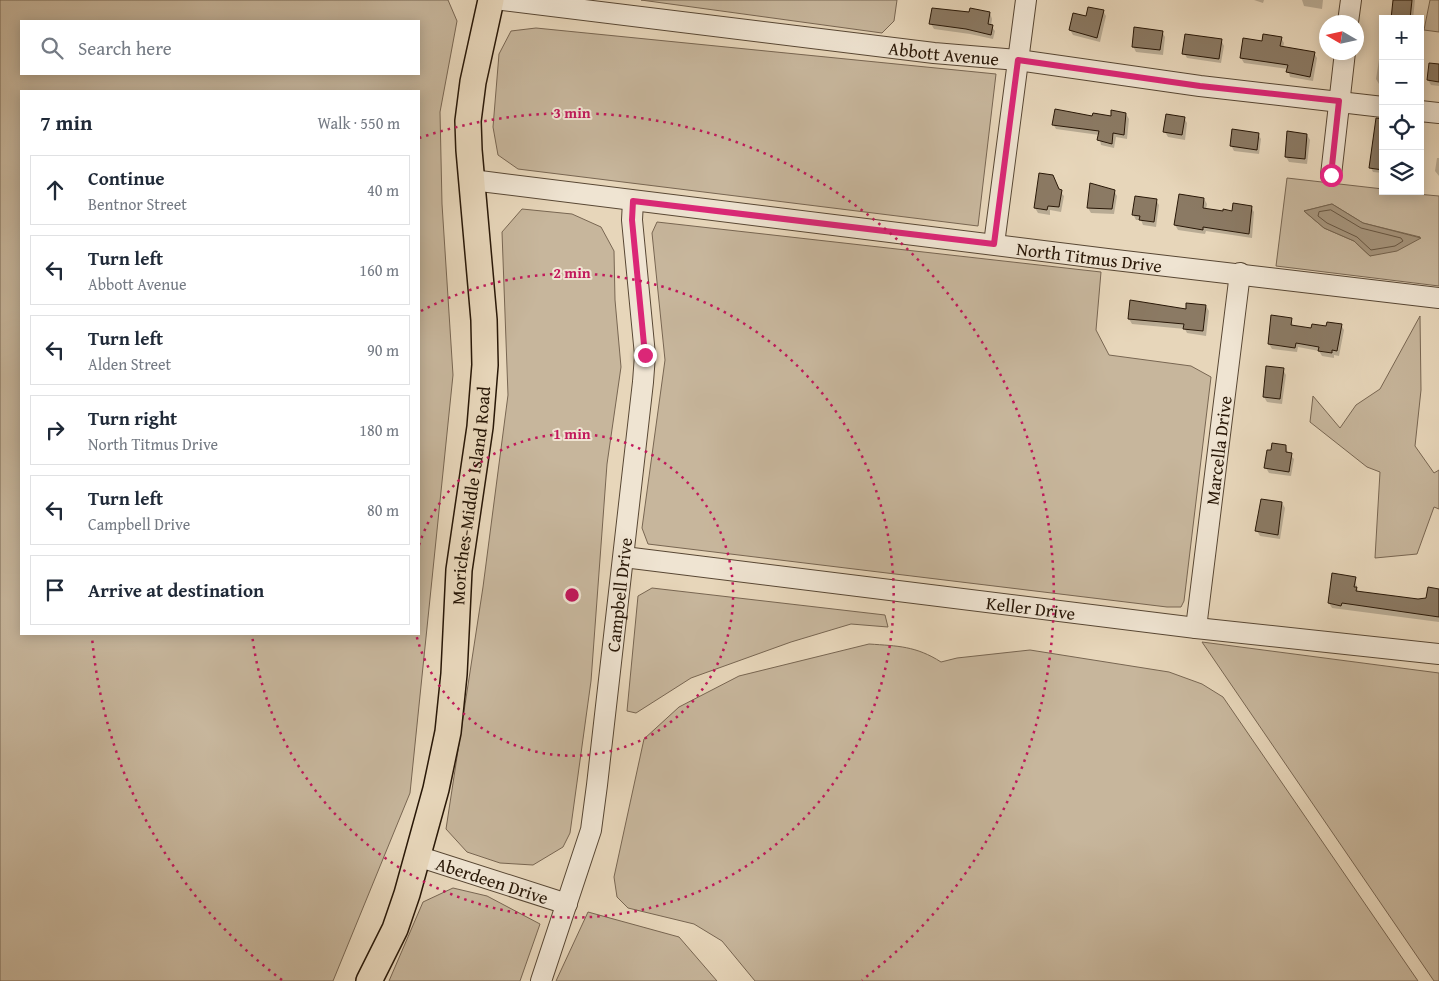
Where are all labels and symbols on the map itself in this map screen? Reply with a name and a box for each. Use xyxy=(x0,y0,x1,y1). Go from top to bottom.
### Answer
north arrow xyxy=(1319,15,1364,60)
street label: Abbott Avenue xyxy=(887,34,1000,72)
text: 3 min xyxy=(553,102,591,123)
route start xyxy=(1320,164,1343,187)
street label: North Titmus Drive xyxy=(1015,234,1163,279)
text: 2 min xyxy=(553,262,591,283)
route end xyxy=(634,344,657,367)
street label: Moriches-Middle Island Road xyxy=(444,385,497,605)
street label: Marcella Drive xyxy=(1198,394,1238,507)
text: 1 min xyxy=(553,423,591,444)
street label: Campbell Drive xyxy=(599,536,639,653)
centre of rings xyxy=(563,586,581,604)
street label: Keller Drive xyxy=(985,589,1077,626)
street label: Aberdeen Drive xyxy=(432,849,552,911)

